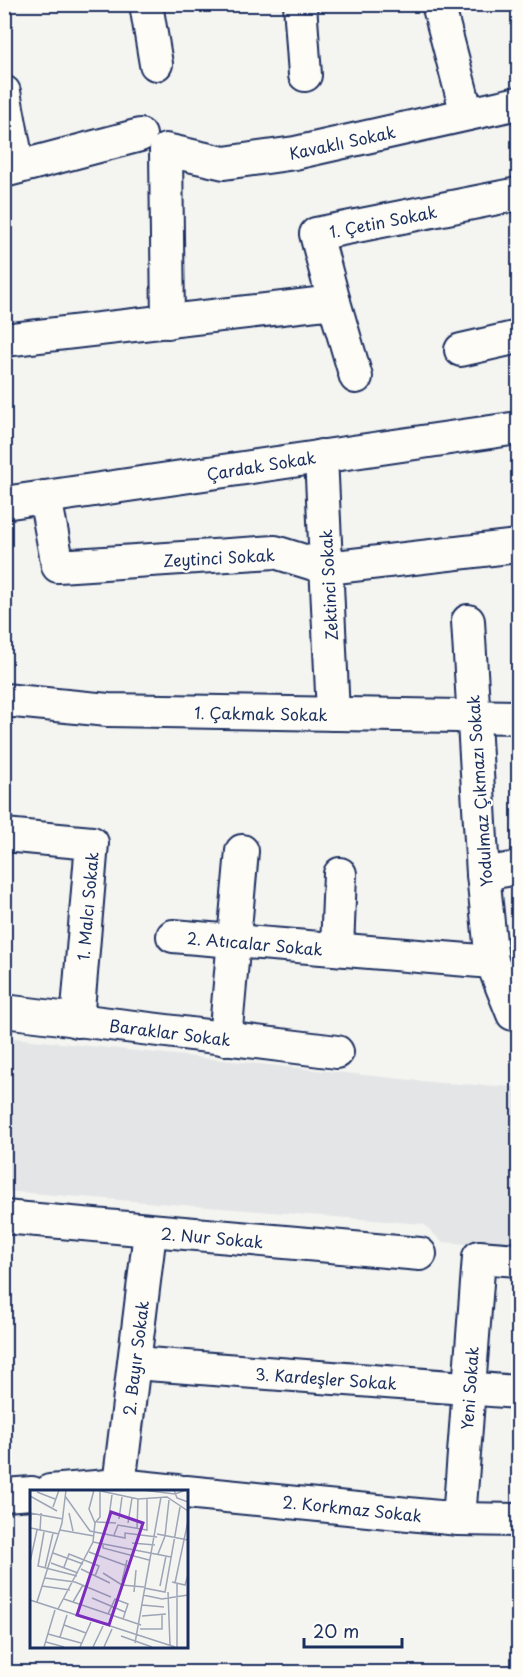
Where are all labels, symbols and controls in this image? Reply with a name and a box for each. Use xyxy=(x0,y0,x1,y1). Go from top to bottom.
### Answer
street label: Kavaklı Sokak xyxy=(287,119,397,165)
street label: 1. Çetin Sokak xyxy=(327,199,439,243)
street label: Çardak Sokak xyxy=(205,445,317,486)
street label: Zektinci Sokak xyxy=(313,529,343,641)
street label: Zeytinci Sokak xyxy=(163,542,275,572)
street label: Yodulmaz Çıkmazı Sokak xyxy=(460,694,498,888)
street label: 1. Çakmak Sokak xyxy=(194,700,328,726)
street label: 1. Malcı Sokak xyxy=(70,851,104,961)
street label: 2. Atıcalar Sokak xyxy=(186,925,324,961)
street label: Baraklar Sokak xyxy=(108,1013,232,1051)
street label: 2. Nur Sokak xyxy=(160,1221,264,1253)
street label: 2. Bayır Sokak xyxy=(116,1299,154,1417)
street label: Yeni Sokak xyxy=(454,1345,484,1431)
street label: 3. Kardeşler Sokak xyxy=(254,1361,398,1395)
street label: 2. Korkmaz Sokak xyxy=(281,1489,423,1527)
inset map xyxy=(30,1490,188,1647)
scale bar xyxy=(304,1611,402,1649)
text: 20 m xyxy=(313,1617,359,1644)

